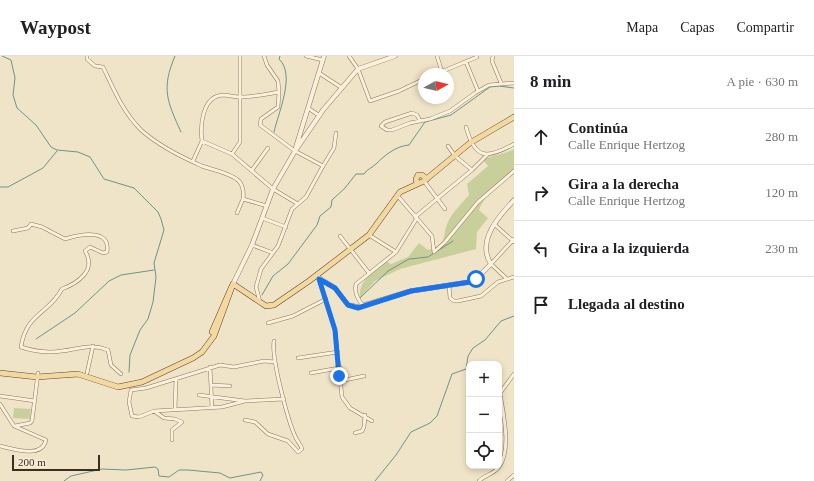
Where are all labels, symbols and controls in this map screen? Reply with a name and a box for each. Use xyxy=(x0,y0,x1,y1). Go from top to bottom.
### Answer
text: Waypost xyxy=(20,17,91,38)
text: Mapa xyxy=(626,20,658,35)
text: Capas xyxy=(680,20,714,35)
text: Compartir xyxy=(736,20,794,35)
north arrow xyxy=(418,68,454,104)
text: 8 min xyxy=(530,72,571,91)
text: A pie · 630 m xyxy=(727,74,798,89)
text: Continúa xyxy=(568,120,628,136)
icon: ahead xyxy=(530,126,552,148)
text: 280 m xyxy=(765,129,798,144)
text: Calle Enrique Hertzog xyxy=(568,137,685,152)
text: Gira a la derecha xyxy=(568,176,679,192)
icon: right xyxy=(530,182,552,204)
text: 120 m xyxy=(765,185,798,200)
text: Calle Enrique Hertzog xyxy=(568,193,685,208)
icon: left xyxy=(530,238,552,260)
text: Gira a la izquierda xyxy=(568,240,689,256)
text: 230 m xyxy=(765,241,798,256)
route start xyxy=(467,270,485,288)
icon: arrive xyxy=(530,294,552,316)
text: Llegada al destino xyxy=(568,296,685,312)
map controls xyxy=(466,361,502,469)
button: + xyxy=(466,361,502,397)
route end xyxy=(330,367,348,385)
button: − xyxy=(466,397,502,433)
button: locate xyxy=(466,433,502,469)
scale bar xyxy=(12,453,100,472)
text: 200 m xyxy=(18,456,46,468)

